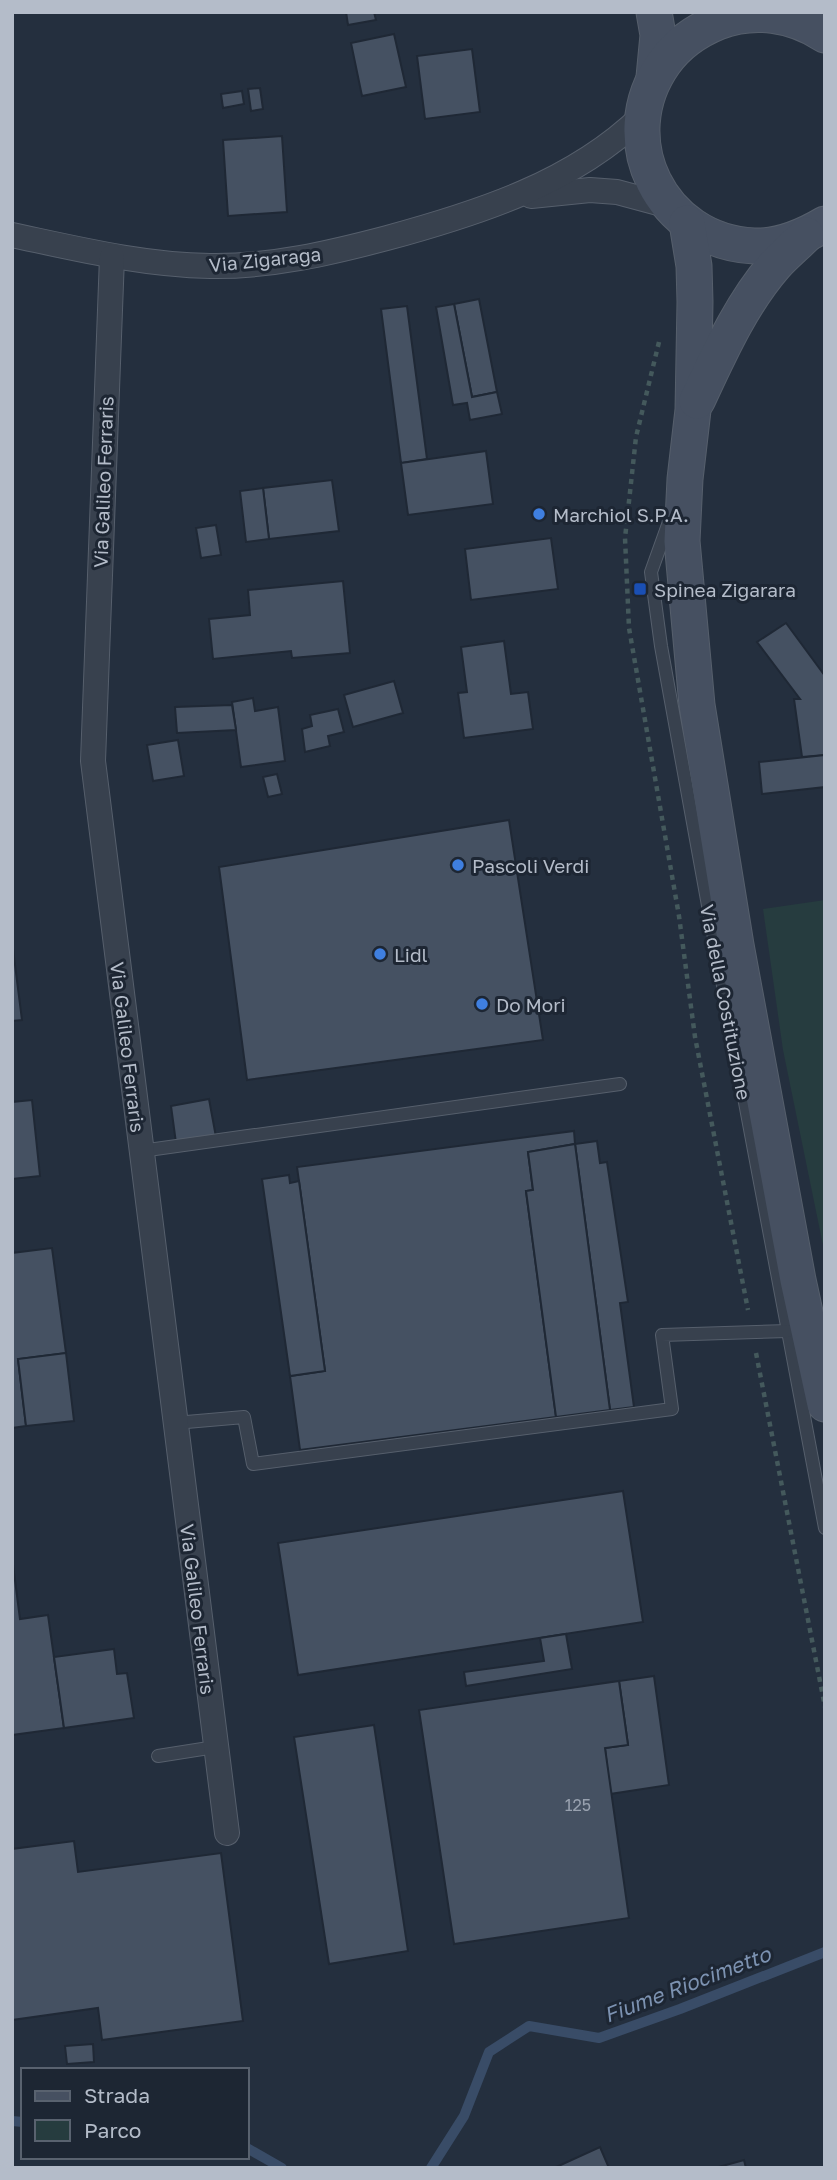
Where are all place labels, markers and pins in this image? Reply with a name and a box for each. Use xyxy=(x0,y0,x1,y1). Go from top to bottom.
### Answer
place label: Marchiol S.P.A. xyxy=(553,503,689,526)
marker: Marchiol S.P.A. xyxy=(531,506,547,522)
place label: Spinea Zigarara xyxy=(654,578,796,601)
marker: Spinea Zigarara xyxy=(632,581,648,597)
place label: Pascoli Verdi xyxy=(472,854,589,877)
marker: Pascoli Verdi xyxy=(450,857,466,873)
place label: Lidl xyxy=(394,943,428,966)
marker: Lidl xyxy=(372,946,388,962)
place label: Do Mori xyxy=(496,993,566,1016)
marker: Do Mori xyxy=(474,996,490,1012)

